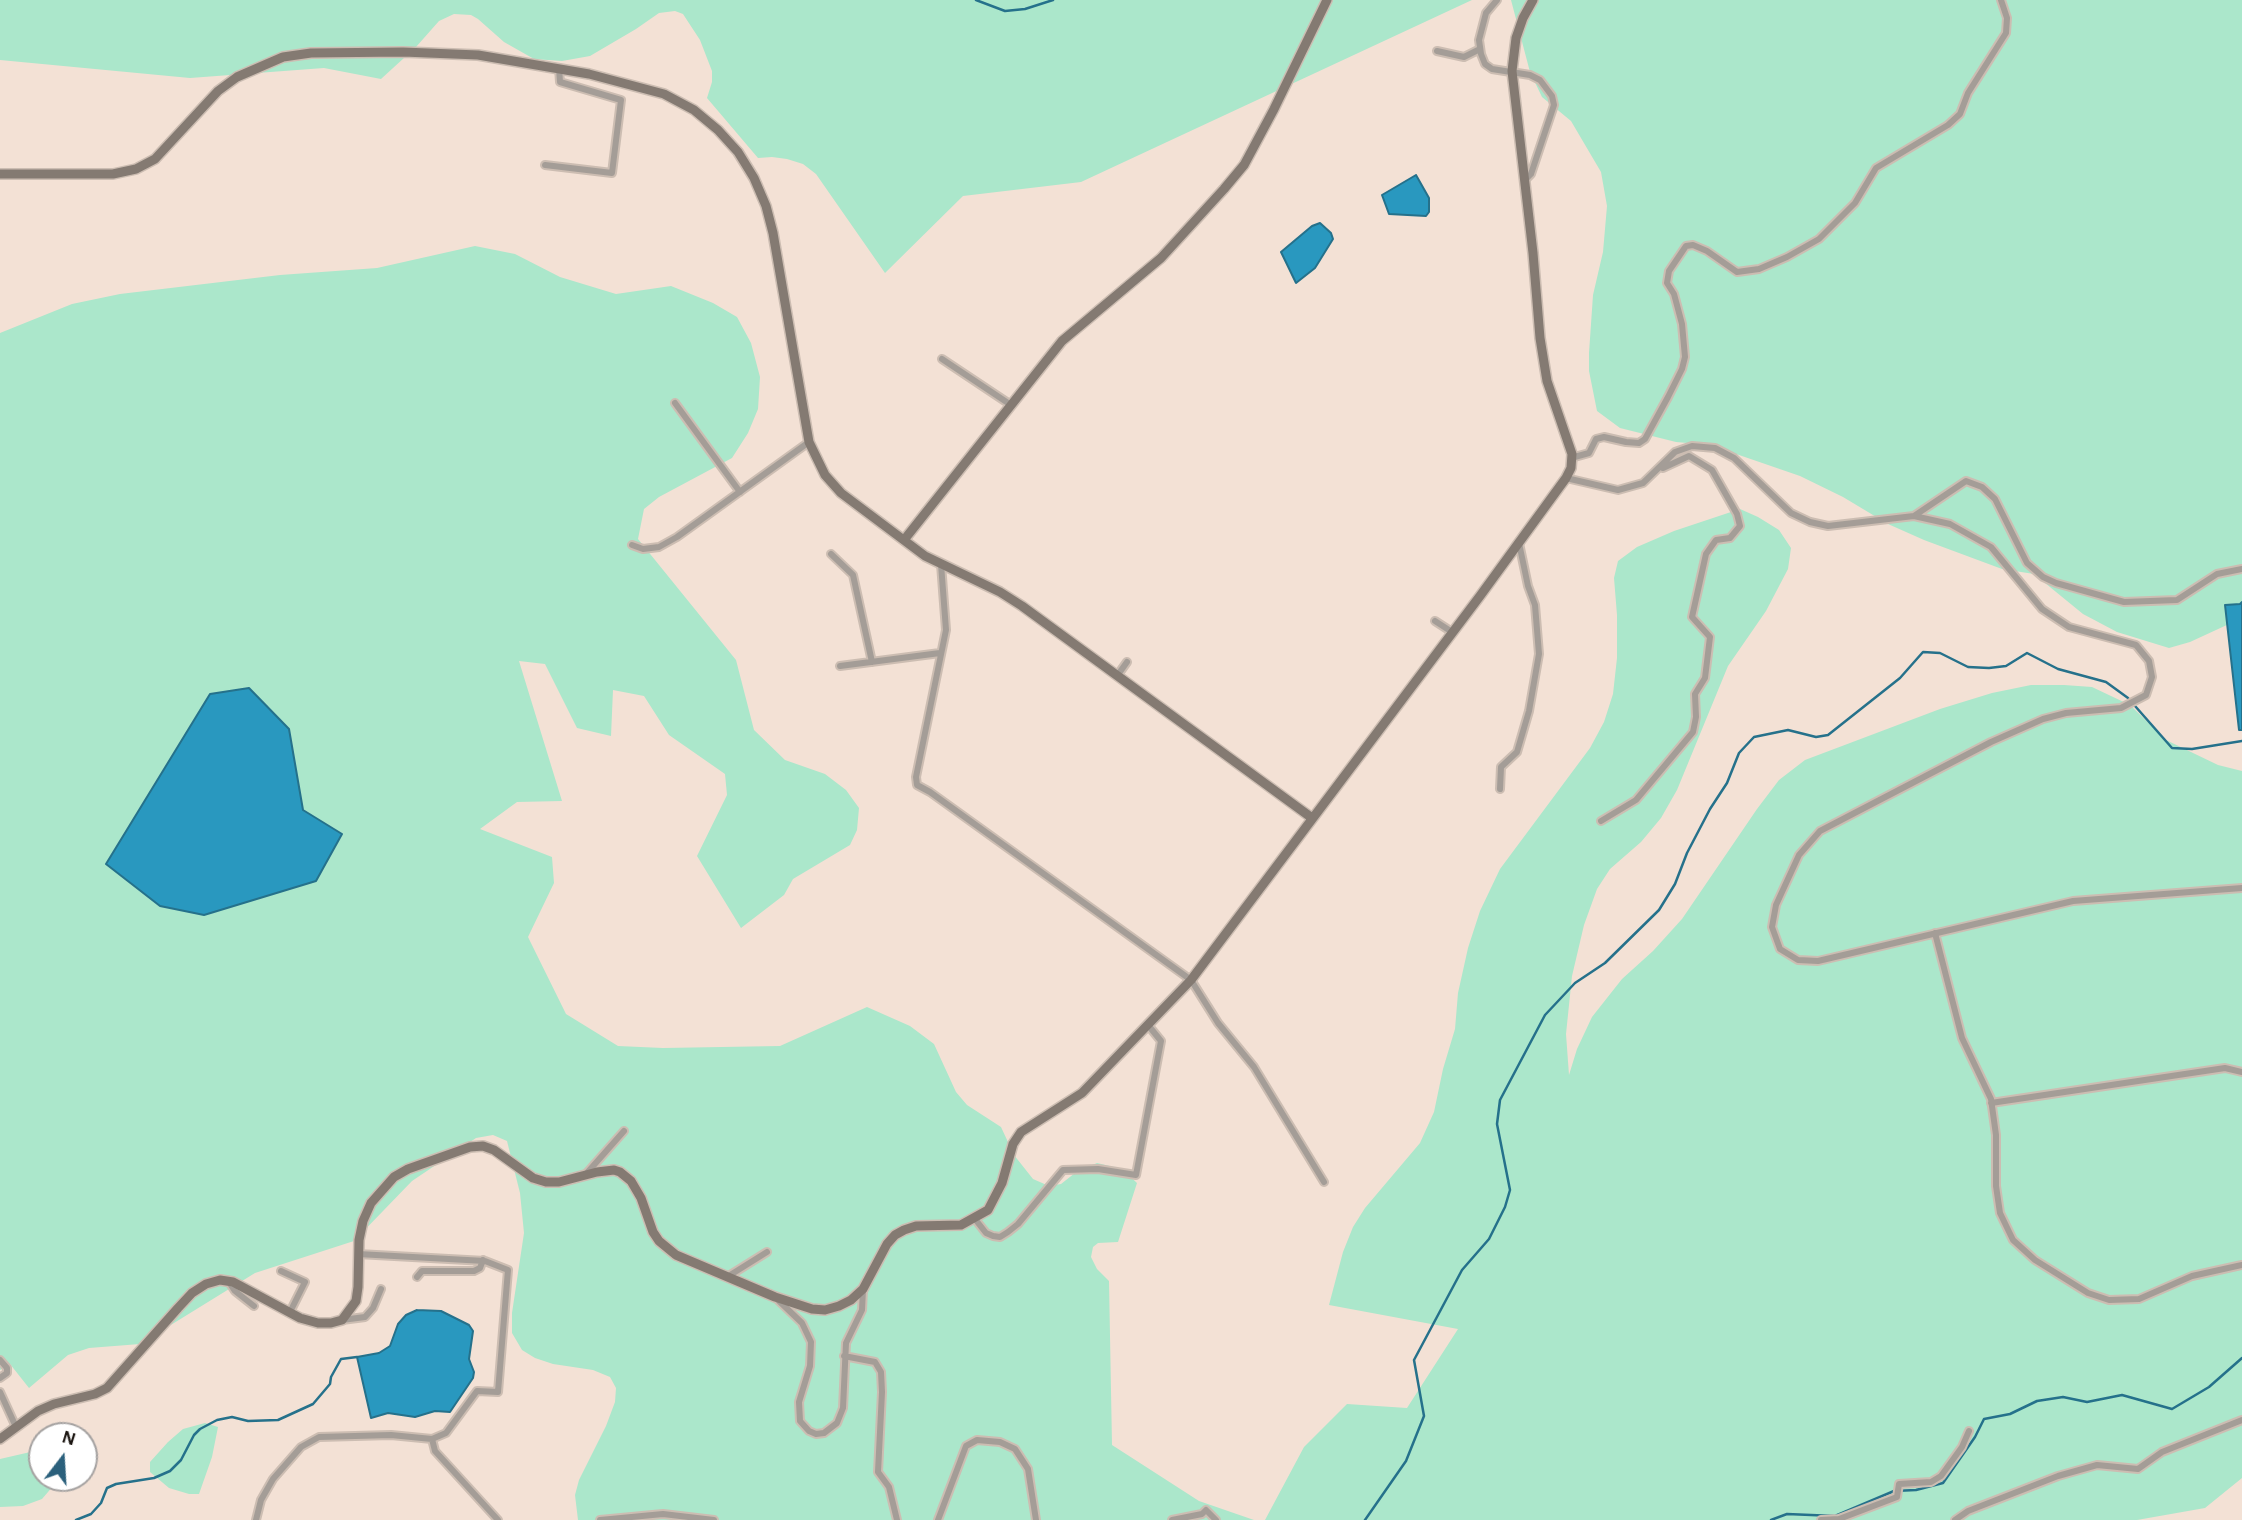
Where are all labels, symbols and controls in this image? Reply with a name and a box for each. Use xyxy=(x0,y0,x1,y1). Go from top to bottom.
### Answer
north arrow xyxy=(28,1422,98,1492)
text: N xyxy=(60,1427,78,1449)

